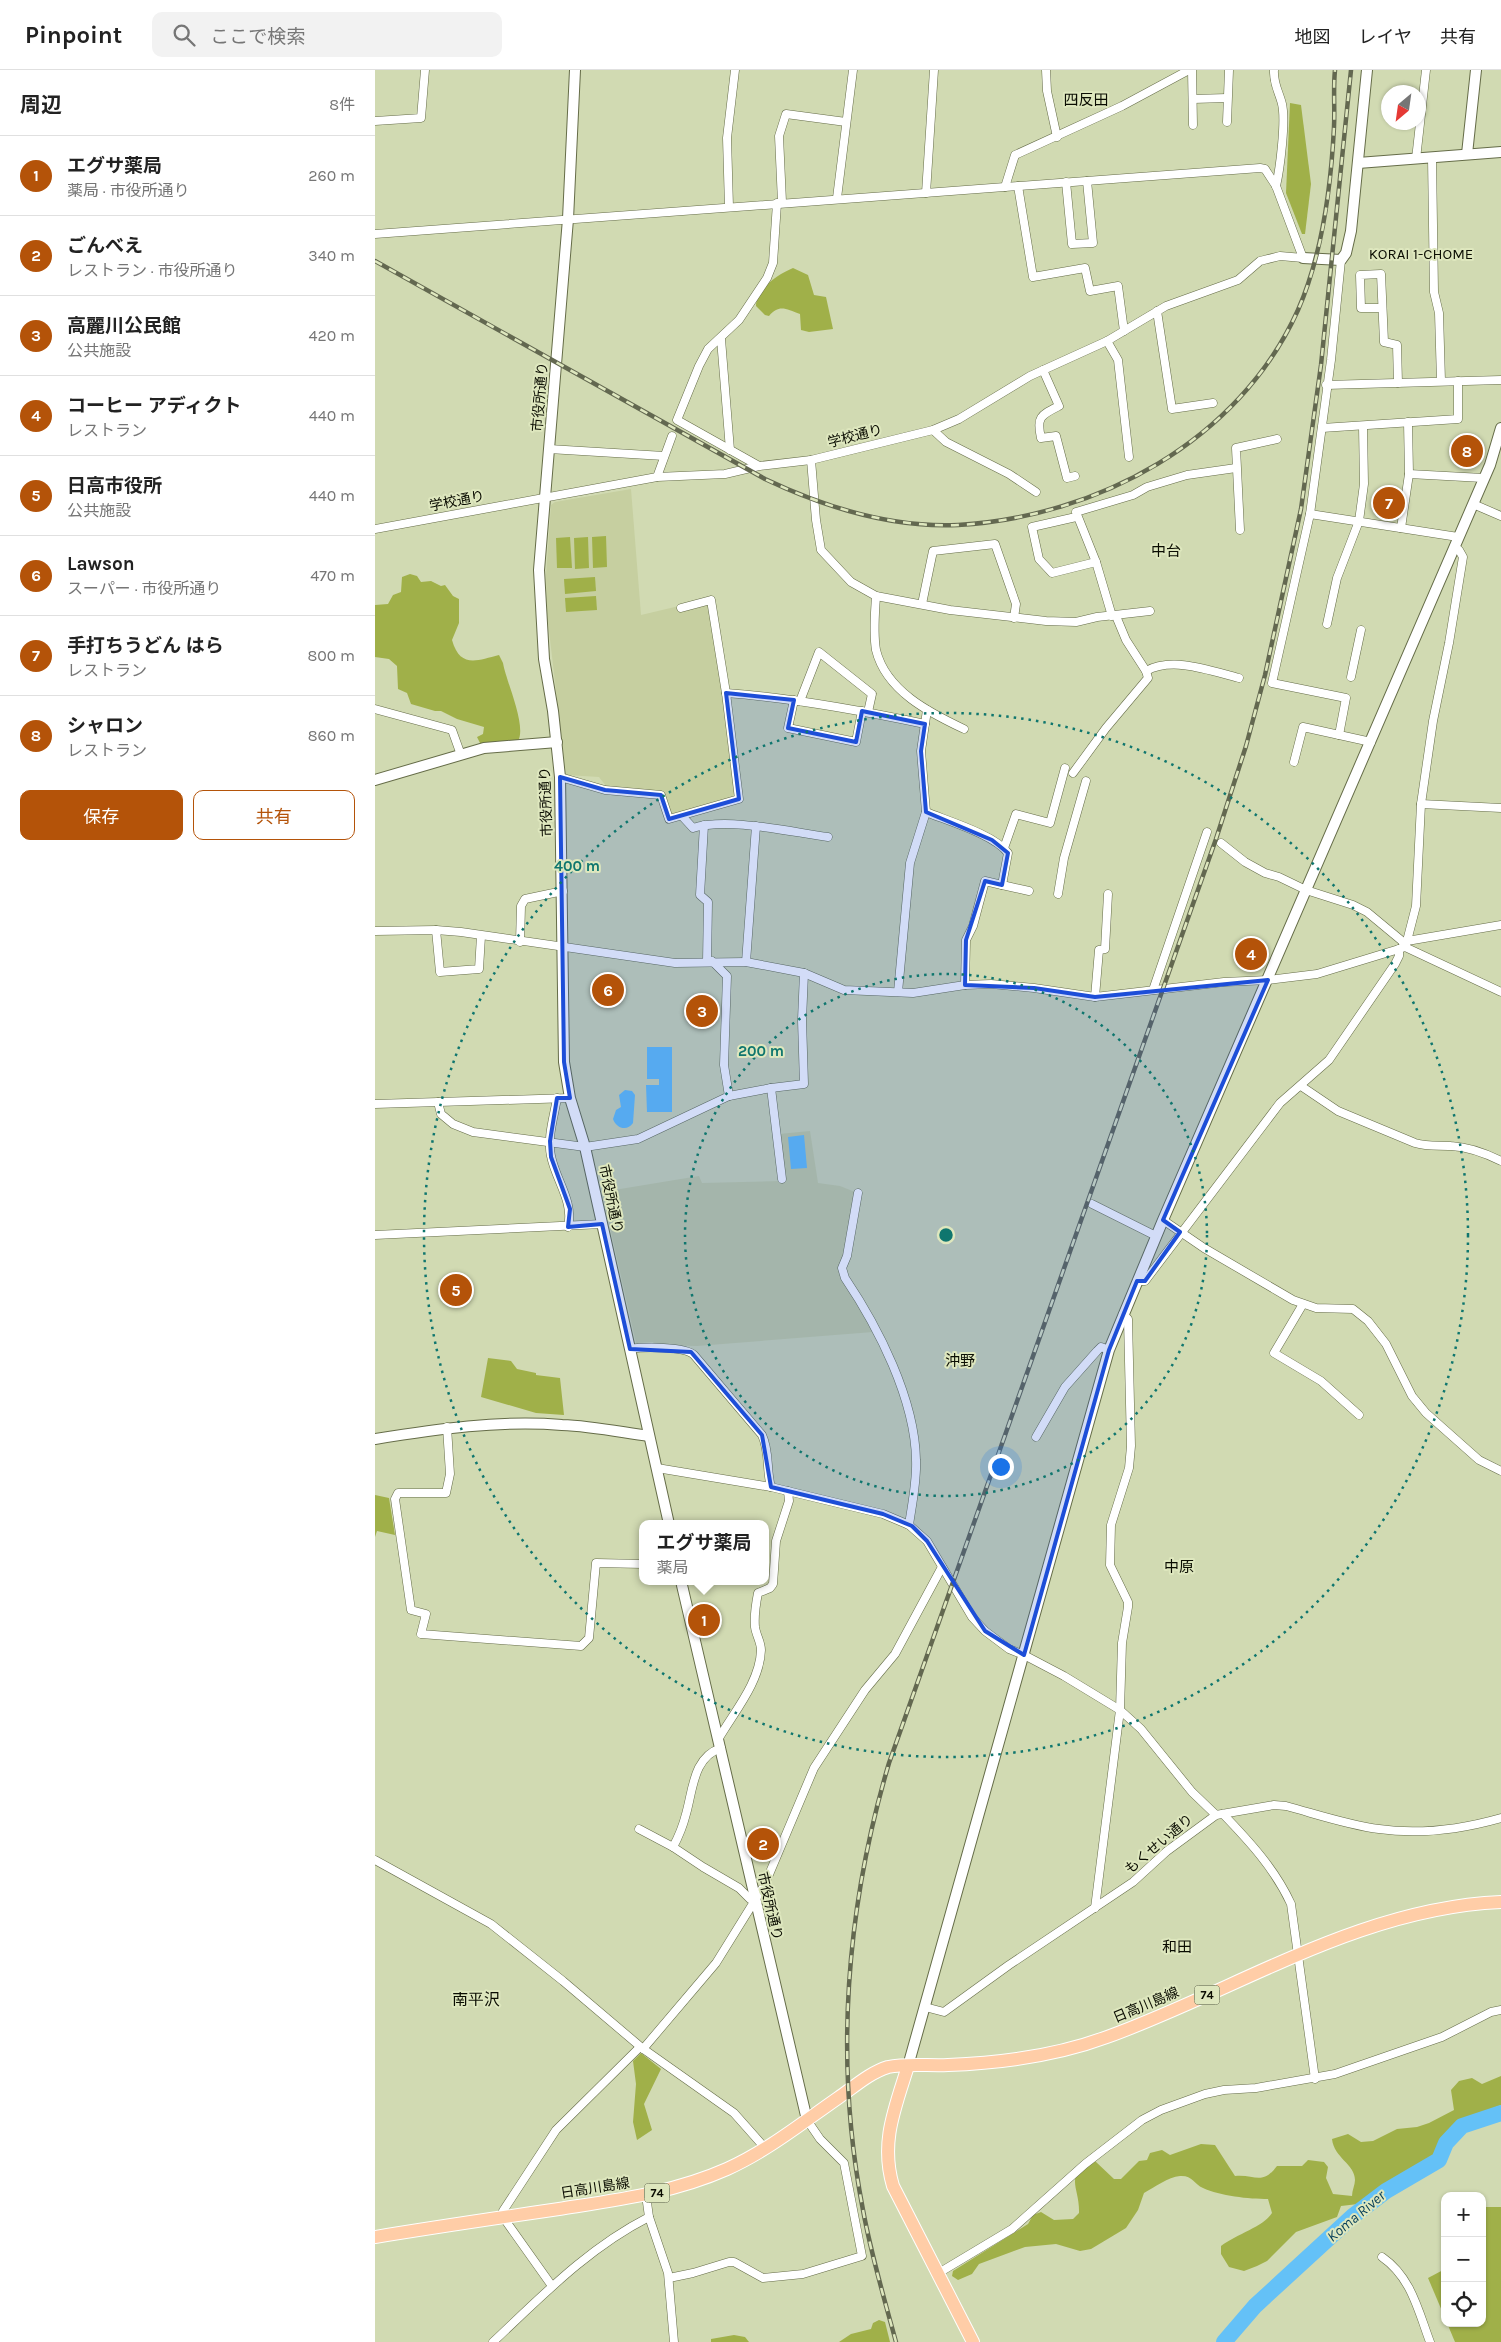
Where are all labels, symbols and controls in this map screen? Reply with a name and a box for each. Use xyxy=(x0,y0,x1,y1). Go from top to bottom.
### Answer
search box xyxy=(152,12,502,57)
text: Pinpoint xyxy=(25,21,122,49)
icon: search xyxy=(170,21,198,49)
text: ここで検索 xyxy=(210,26,305,48)
text: 地図 xyxy=(1295,26,1331,48)
text: レイヤ xyxy=(1359,26,1412,48)
text: 共有 xyxy=(1440,26,1476,48)
north arrow xyxy=(1381,85,1426,130)
district label: 四反田 xyxy=(1063,91,1109,109)
text: 周辺 xyxy=(20,93,62,117)
text: 8件 xyxy=(329,95,355,114)
text: エグサ薬局 xyxy=(67,155,162,177)
text: 1 xyxy=(33,166,39,185)
text: 260 m xyxy=(308,166,355,185)
text: 薬局 · 市役所通り xyxy=(67,181,189,200)
text: ごんべえ xyxy=(67,235,143,257)
district label: KORAI 1-CHOME xyxy=(1369,245,1473,263)
text: 2 xyxy=(31,246,41,265)
text: 340 m xyxy=(308,246,355,265)
text: レストラン · 市役所通り xyxy=(67,261,237,280)
text: 高麗川公民館 xyxy=(67,315,181,337)
text: 3 xyxy=(31,326,41,345)
text: 420 m xyxy=(309,326,355,345)
text: 公共施設 xyxy=(67,341,131,360)
street label: 市役所通り xyxy=(528,361,552,433)
text: コーヒー アディクト xyxy=(67,395,241,417)
text: 4 xyxy=(31,406,41,425)
text: 440 m xyxy=(309,406,355,425)
text: レストラン xyxy=(67,421,147,440)
street label: 学校通り xyxy=(826,421,884,451)
pin: 8 xyxy=(1451,432,1483,470)
text: 日高市役所 xyxy=(67,475,162,497)
pin: 7 xyxy=(1373,484,1405,522)
text: 5 xyxy=(31,486,41,505)
text: 440 m xyxy=(309,486,355,505)
street label: 学校通り xyxy=(428,487,486,515)
text: 公共施設 xyxy=(67,501,131,520)
district label: 中台 xyxy=(1151,542,1181,560)
text: Lawson xyxy=(67,553,135,575)
text: 6 xyxy=(31,566,41,585)
text: 470 m xyxy=(310,566,355,585)
text: スーパー · 市役所通り xyxy=(67,579,221,598)
text: 手打ちうどん はら xyxy=(67,635,224,657)
text: 7 xyxy=(32,646,40,665)
text: 800 m xyxy=(307,646,355,665)
text: レストラン xyxy=(67,661,147,680)
text: シャロン xyxy=(67,715,143,737)
text: 8 xyxy=(31,726,41,745)
text: 860 m xyxy=(308,726,355,745)
text: レストラン xyxy=(67,741,147,760)
street label: 市役所通り xyxy=(536,767,556,837)
button: 保存 xyxy=(20,790,183,840)
button: 共有 xyxy=(193,790,355,840)
text: 400 m xyxy=(554,857,600,875)
pin: 4 xyxy=(1235,935,1267,973)
pin: 6 xyxy=(592,971,624,1009)
pin: 3 xyxy=(686,992,718,1030)
text: 200 m xyxy=(738,1042,784,1060)
street label: 市役所通り xyxy=(595,1163,627,1235)
centre of rings xyxy=(937,1226,955,1244)
pin: 5 xyxy=(440,1271,472,1309)
district label: 沖野 xyxy=(945,1352,975,1370)
your location xyxy=(988,1454,1014,1480)
popup xyxy=(639,1520,769,1585)
text: エグサ薬局 xyxy=(656,1532,752,1554)
text: 薬局 xyxy=(656,1558,689,1577)
district label: 中原 xyxy=(1164,1558,1194,1576)
pin: 1 xyxy=(688,1601,720,1639)
street label: もくせい通り xyxy=(1121,1810,1197,1878)
pin: 2 xyxy=(747,1825,779,1863)
street label: 市役所通り xyxy=(754,1870,786,1942)
district label: 和田 xyxy=(1162,1938,1192,1956)
street label: 日高川島線 xyxy=(1110,1984,1182,2026)
road number: 74 xyxy=(1195,1986,1219,2004)
district label: 南平沢 xyxy=(452,1990,500,2009)
street label: 日高川島線 xyxy=(559,2174,631,2202)
road number: 74 xyxy=(645,2184,669,2202)
water label: Koma River xyxy=(1323,2186,1389,2245)
map controls xyxy=(1441,2192,1486,2327)
button: + xyxy=(1441,2192,1486,2237)
button: − xyxy=(1441,2237,1486,2282)
button: locate xyxy=(1441,2282,1486,2327)

